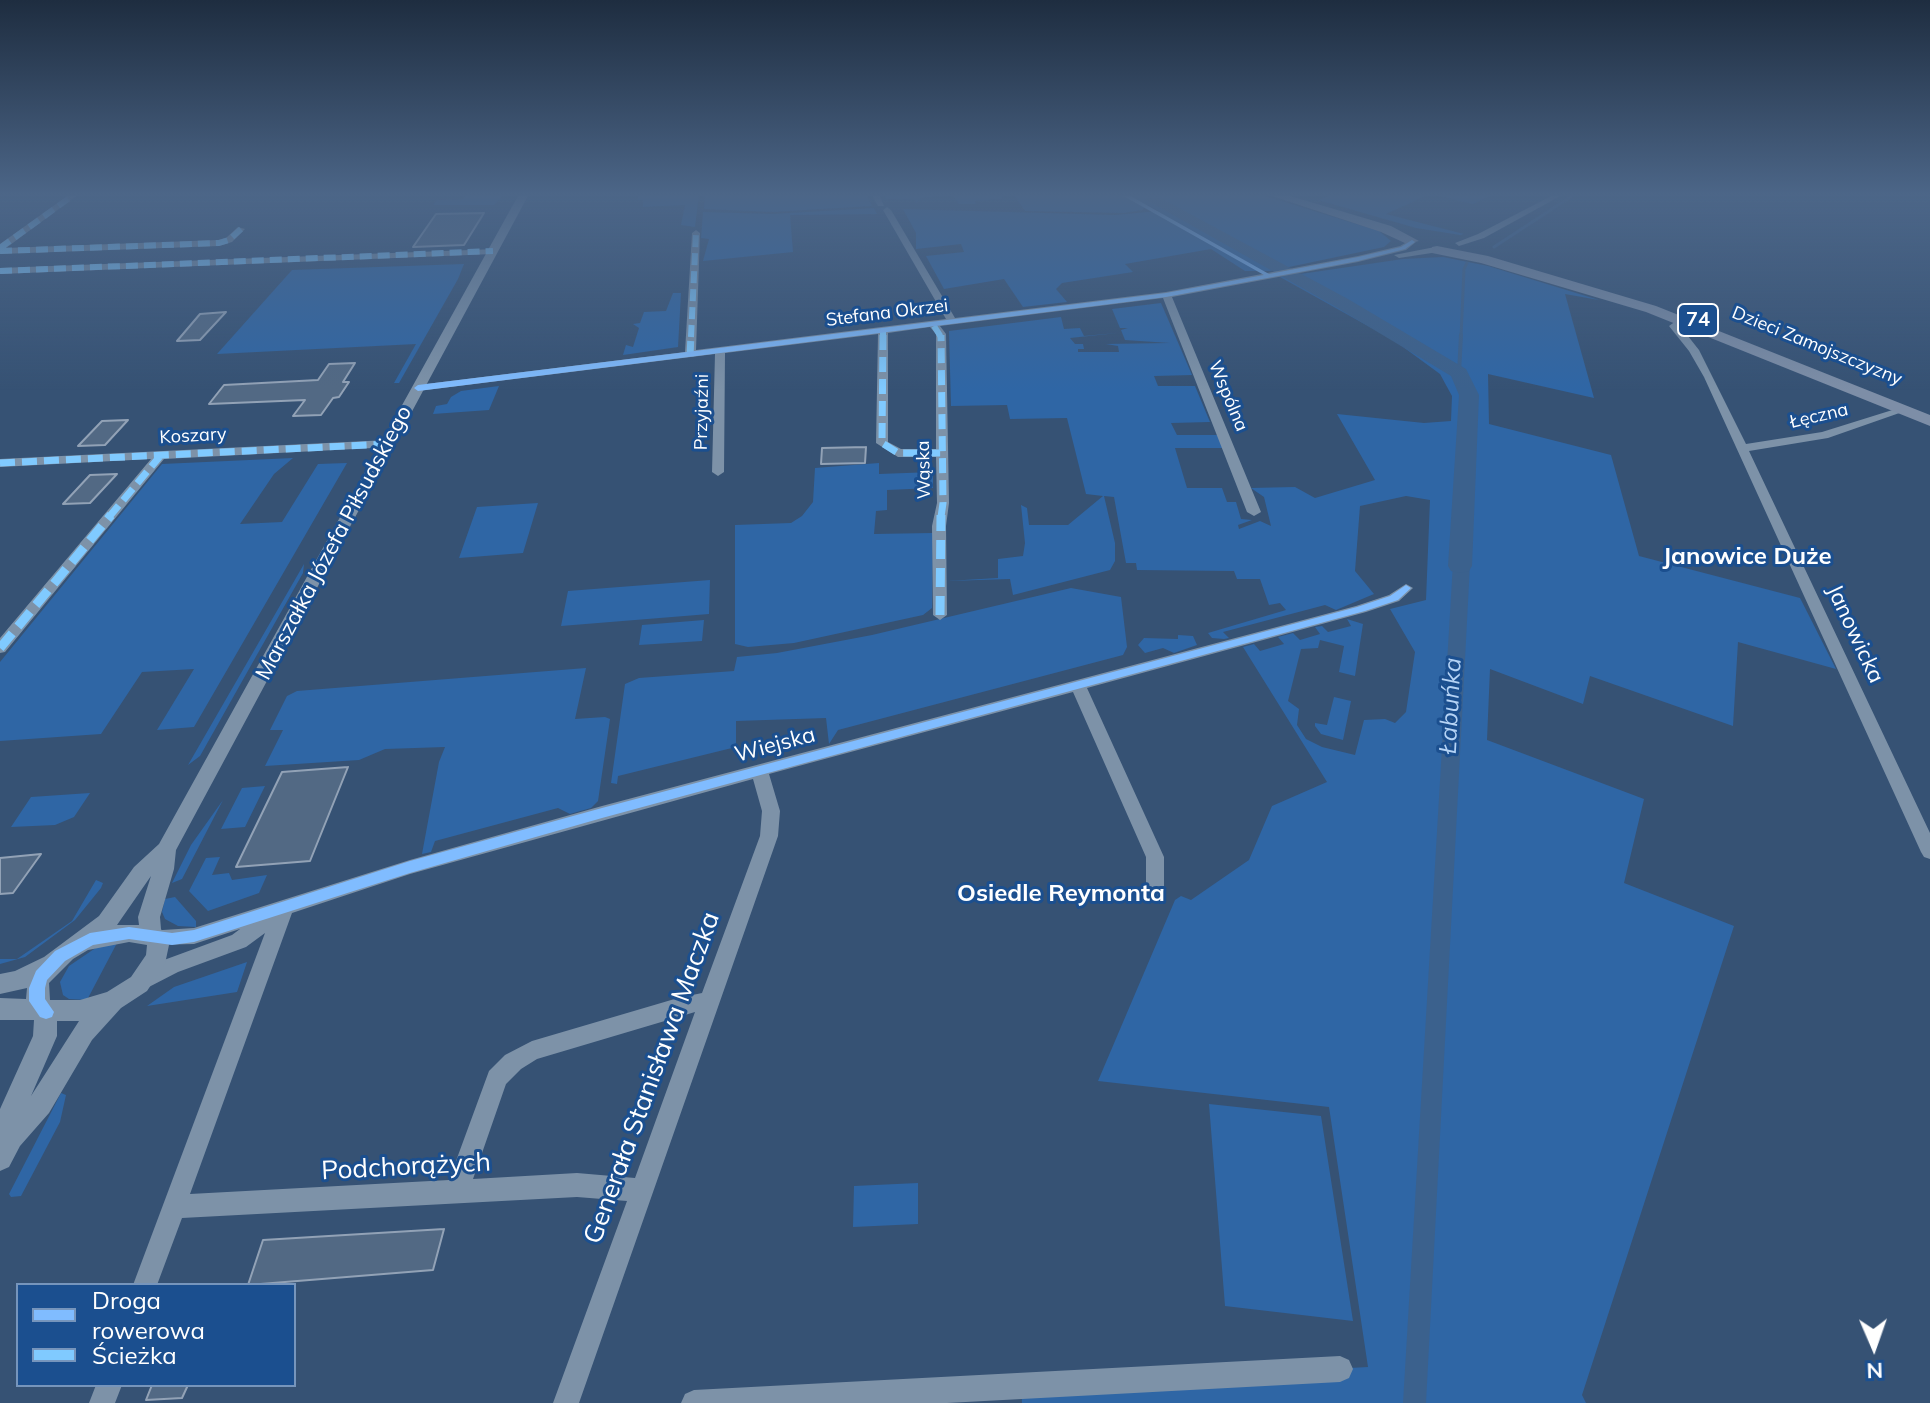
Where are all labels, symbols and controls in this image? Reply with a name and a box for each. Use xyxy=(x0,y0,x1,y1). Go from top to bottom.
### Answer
street label: Stefana Okrzei xyxy=(825,295,949,331)
street label: Dzieci Zamojszczyzny xyxy=(1729,302,1905,390)
road number: 74 xyxy=(1678,304,1718,336)
street label: Wspólna xyxy=(1203,357,1253,435)
street label: Przyjaźni xyxy=(691,374,713,450)
street label: Łęczna xyxy=(1788,399,1850,433)
street label: Marszałka Józefa Piłsudskiego xyxy=(250,401,418,685)
street label: Koszary xyxy=(159,423,227,449)
street label: Wąska xyxy=(913,440,935,500)
district label: Janowice Duże xyxy=(1662,543,1832,571)
street label: Janowicka xyxy=(1821,581,1889,687)
water label: Łabuńka xyxy=(1434,657,1468,755)
street label: Wiejska xyxy=(732,722,818,768)
district label: Osiedle Reymonta xyxy=(957,880,1165,908)
street label: Generała Stanisława Maczka xyxy=(577,908,727,1248)
street label: Podchorążych xyxy=(320,1147,492,1187)
legend xyxy=(16,1283,296,1387)
text: Droga rowerowa xyxy=(92,1285,205,1345)
north arrow xyxy=(1834,1307,1914,1387)
text: Ścieżka xyxy=(92,1340,177,1370)
text: N xyxy=(1866,1357,1884,1385)

